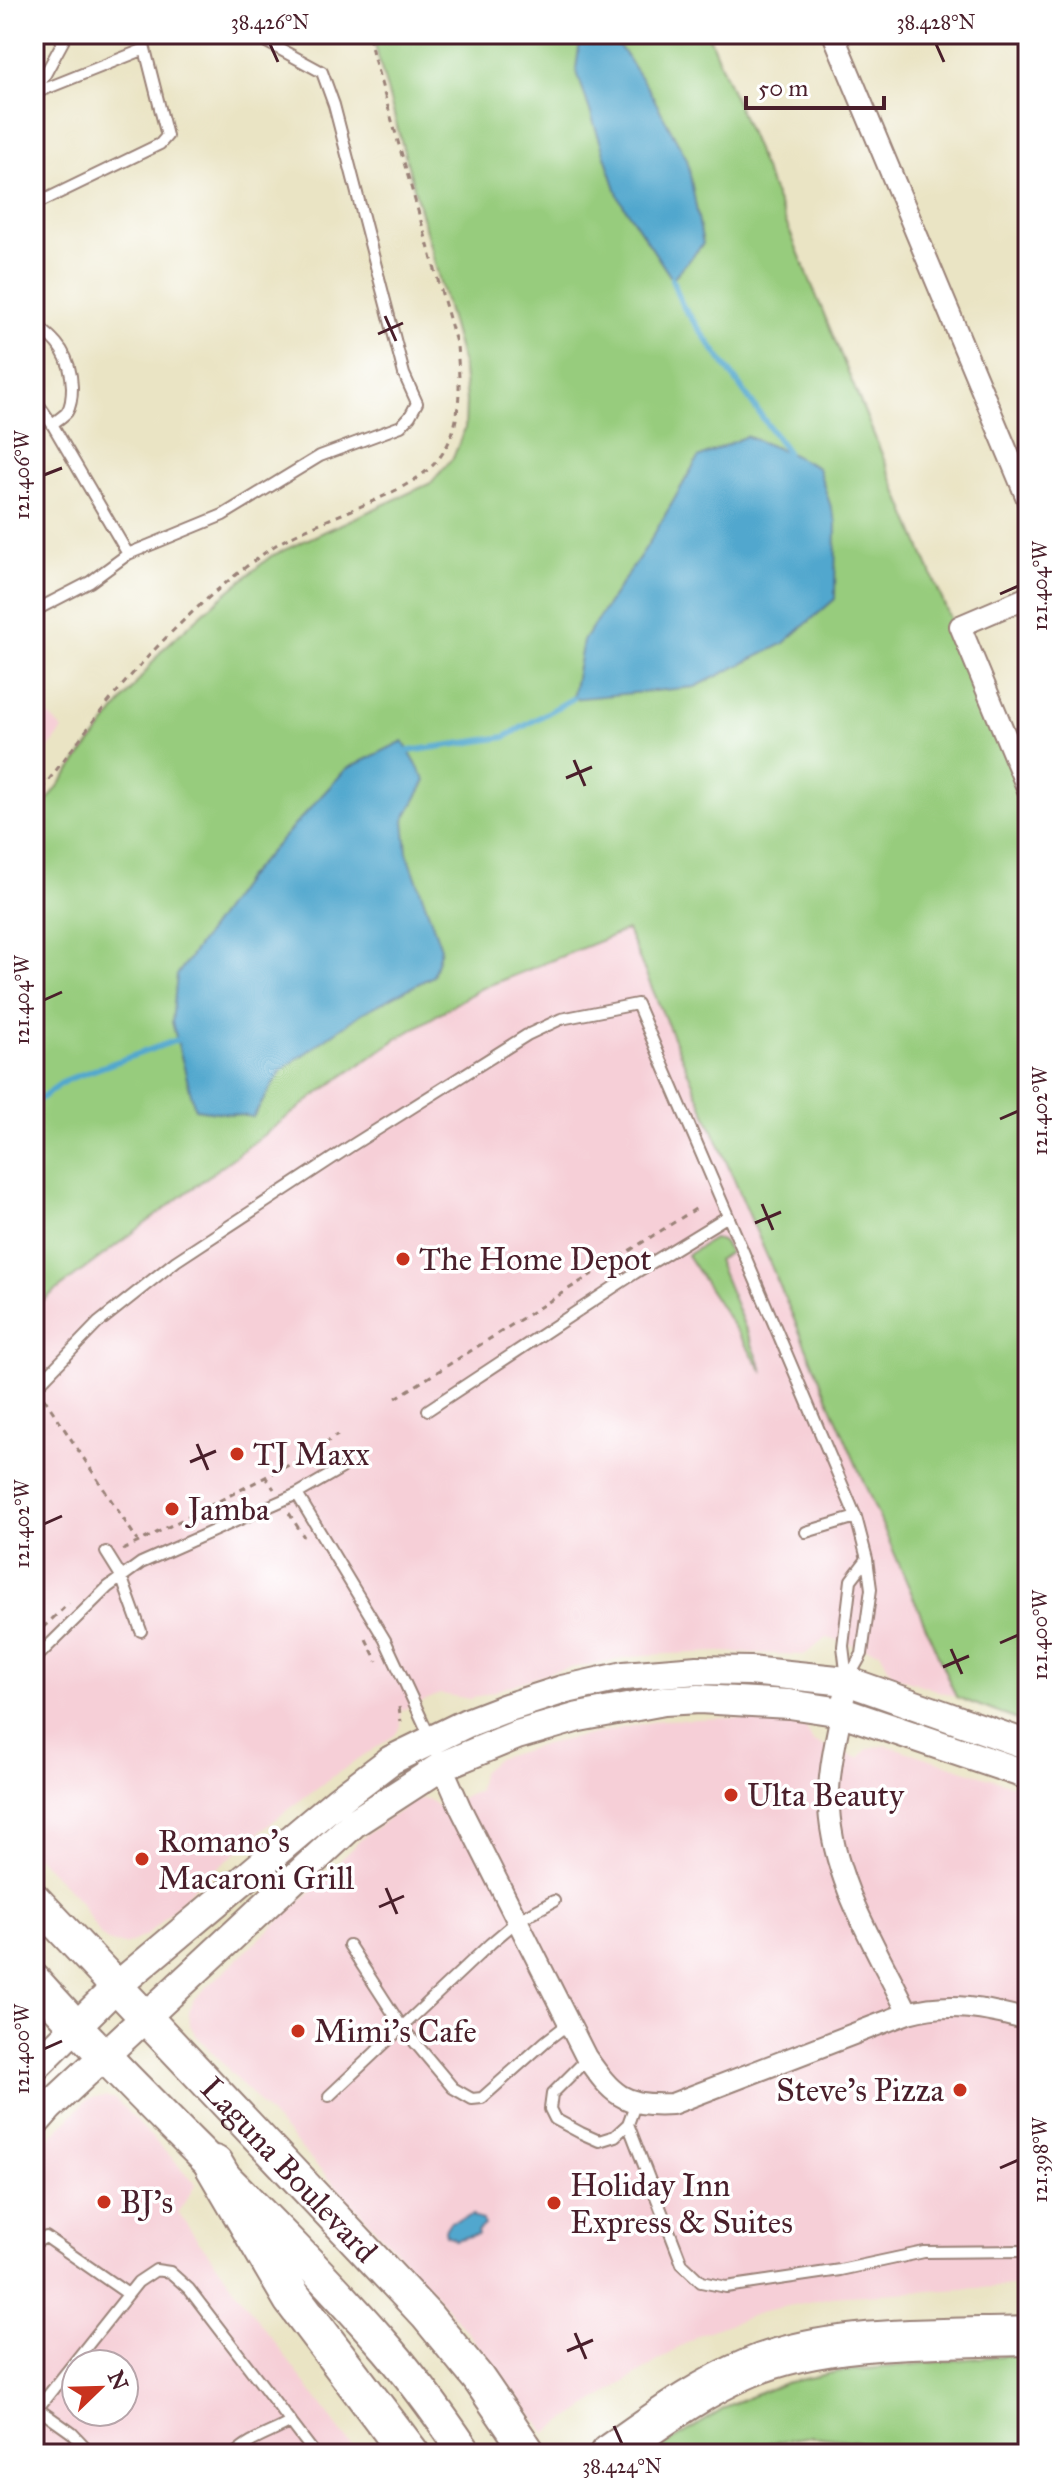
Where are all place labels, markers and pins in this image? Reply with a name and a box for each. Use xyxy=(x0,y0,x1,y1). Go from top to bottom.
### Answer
place label: The Home Depot xyxy=(419,1240,652,1279)
marker: The Home Depot xyxy=(394,1250,412,1268)
place label: TJ Maxx xyxy=(253,1435,370,1474)
marker: TJ Maxx xyxy=(228,1445,246,1463)
place label: Jamba xyxy=(185,1490,270,1529)
marker: Jamba xyxy=(163,1500,181,1518)
place label: Ulta Beauty xyxy=(747,1776,905,1815)
marker: Ulta Beauty xyxy=(722,1786,740,1804)
place label: Romano's Macaroni Grill xyxy=(158,1822,355,1898)
marker: Romano's Macaroni Grill xyxy=(133,1850,151,1868)
place label: Mimi's Cafe xyxy=(314,2012,477,2051)
marker: Mimi's Cafe xyxy=(289,2022,307,2040)
place label: Steve's Pizza xyxy=(776,2071,944,2110)
marker: Steve's Pizza xyxy=(951,2081,969,2099)
place label: Holiday Inn Express & Suites xyxy=(570,2166,793,2242)
place label: BJ's xyxy=(120,2183,173,2222)
marker: BJ's xyxy=(95,2193,113,2211)
marker: Holiday Inn Express & Suites xyxy=(545,2194,563,2212)

